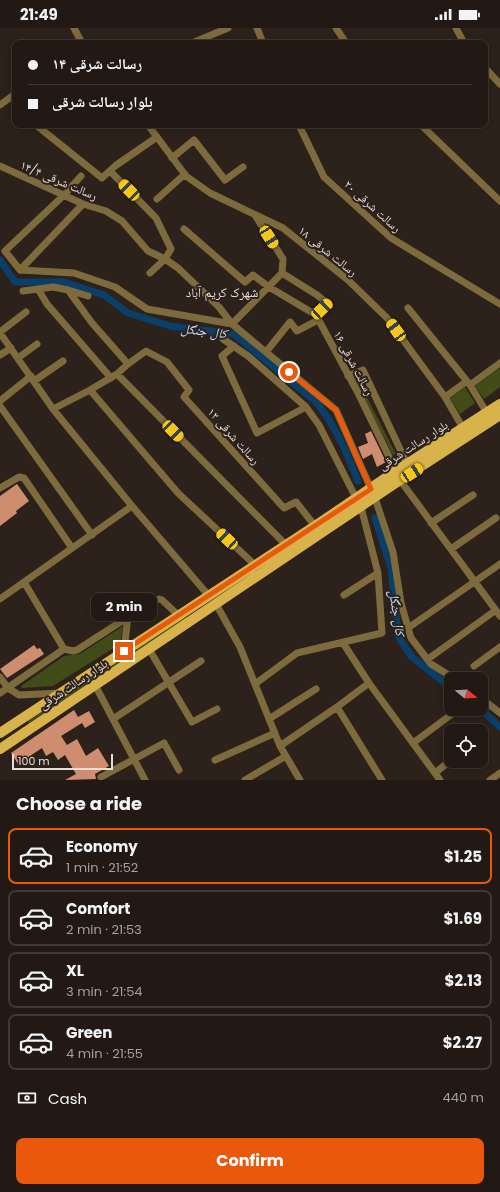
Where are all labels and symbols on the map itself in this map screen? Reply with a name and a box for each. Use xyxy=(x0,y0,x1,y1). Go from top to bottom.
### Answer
street label: رسالت شرقی ۱۴/۴ xyxy=(18,156,101,204)
street label: رسالت شرقی ۲۰ xyxy=(341,176,405,236)
car xyxy=(116,177,142,203)
street label: رسالت شرقی ۱۸ xyxy=(295,222,361,280)
car xyxy=(258,224,280,250)
district label: شهرک کریم آباد xyxy=(186,283,258,302)
car xyxy=(309,296,335,322)
car xyxy=(384,317,408,343)
water label: کال جنگل xyxy=(180,319,231,344)
street label: رسالت شرقی ۱۶ xyxy=(330,328,378,399)
route start xyxy=(280,363,298,381)
street label: رسالت شرقی ۱۲ xyxy=(204,404,264,468)
street label: بلوار رسالت شرقی xyxy=(375,416,451,474)
car xyxy=(160,418,186,444)
car xyxy=(399,461,425,485)
car xyxy=(214,526,240,552)
water label: کال جنگل xyxy=(384,589,410,640)
callout: 2 min xyxy=(91,593,157,621)
route end xyxy=(115,642,133,660)
street label: بلوار رسالت شرقی xyxy=(35,655,111,713)
north arrow xyxy=(444,672,488,716)
scale bar xyxy=(12,752,113,771)

